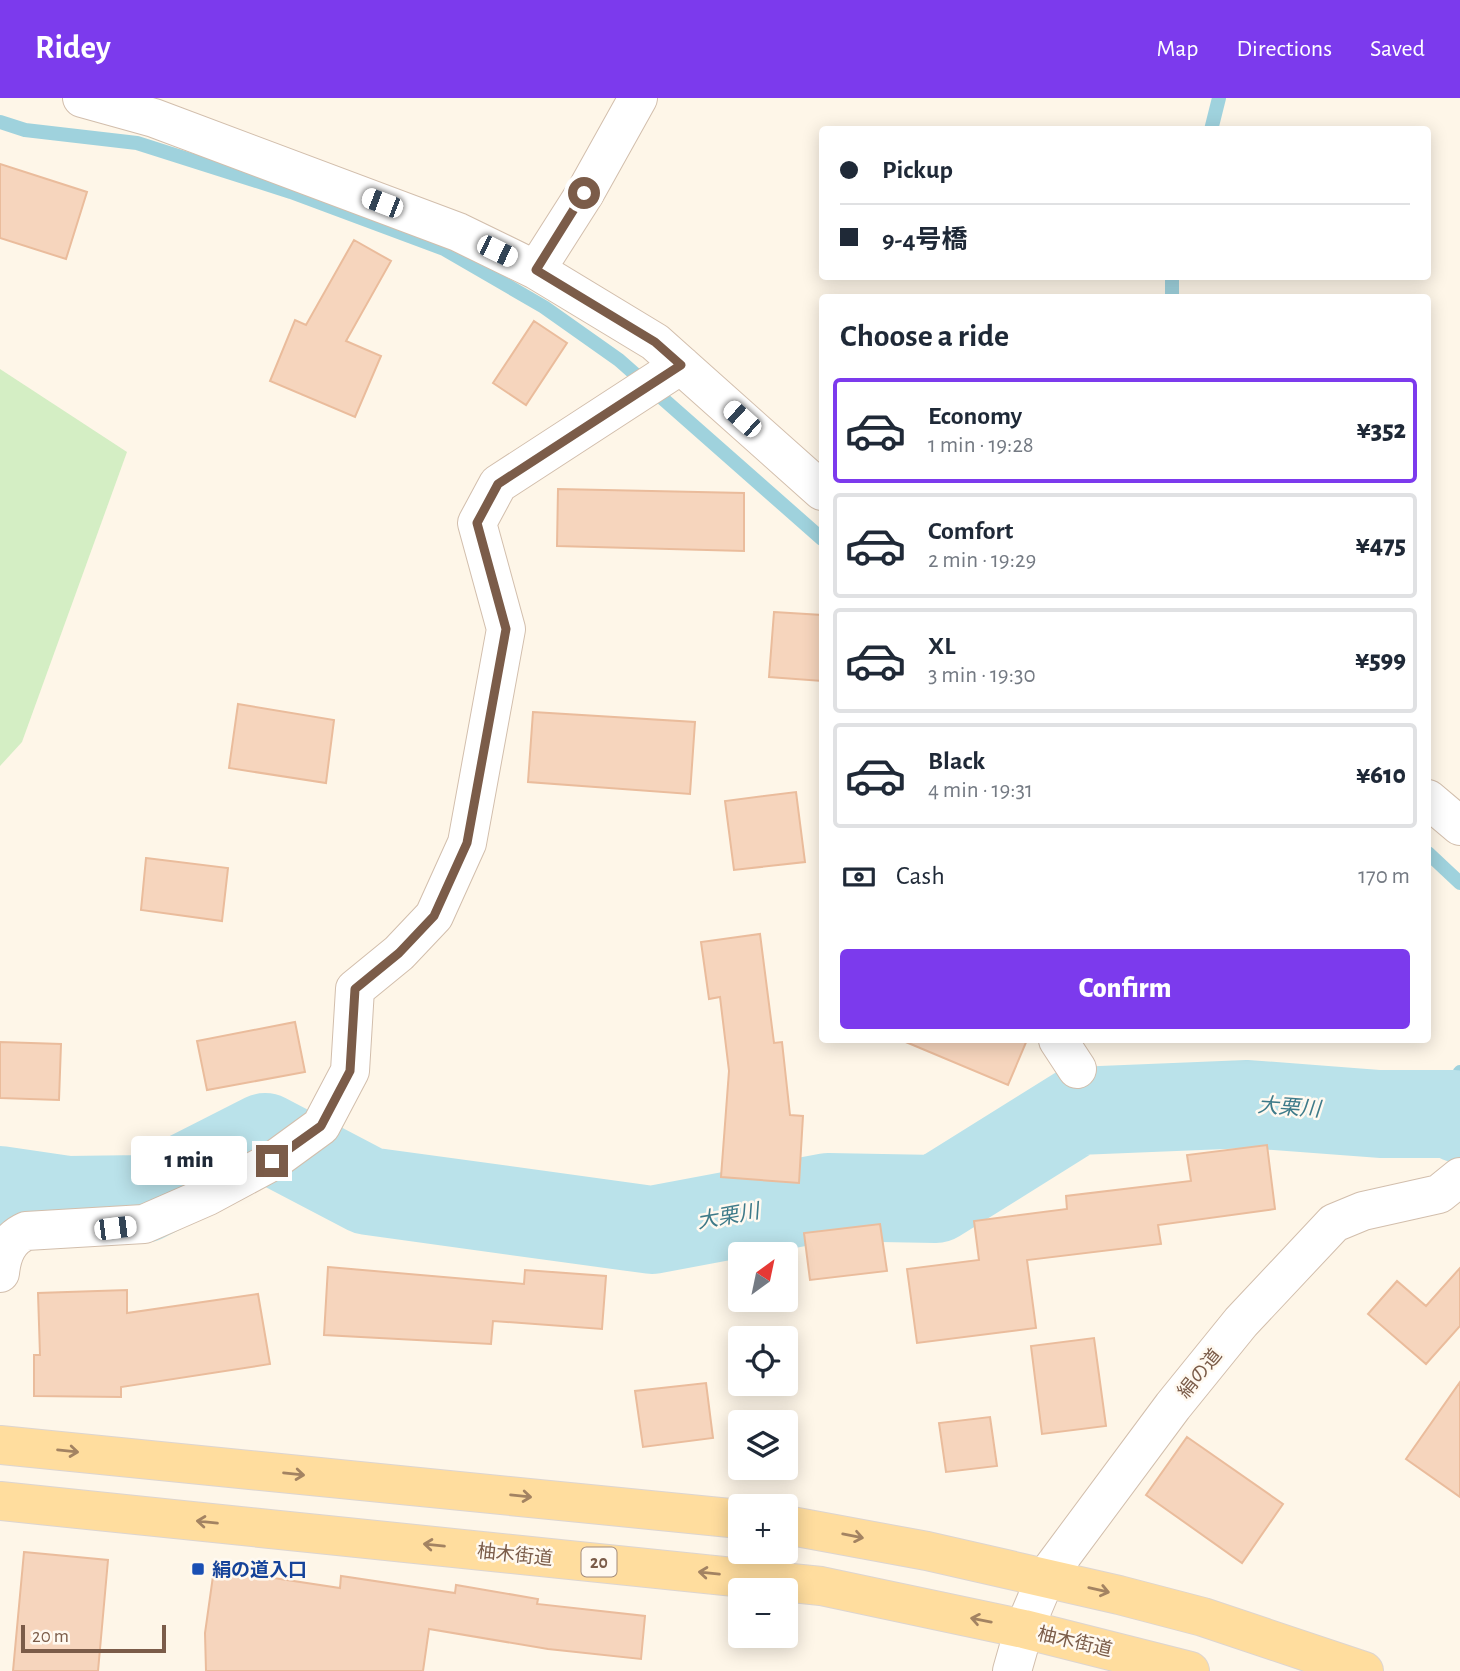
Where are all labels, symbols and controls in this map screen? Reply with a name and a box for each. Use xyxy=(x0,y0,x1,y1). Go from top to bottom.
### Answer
text: Ridey xyxy=(35,32,111,65)
text: Map xyxy=(1156,37,1198,61)
text: Directions xyxy=(1236,37,1332,61)
text: Saved xyxy=(1370,37,1425,61)
text: Pickup xyxy=(882,157,953,183)
route start xyxy=(568,177,600,209)
car xyxy=(359,186,406,220)
text: 9-4号橋 xyxy=(882,227,968,253)
car xyxy=(474,232,521,270)
text: Choose a ride xyxy=(840,320,1009,352)
car xyxy=(720,397,765,441)
icon: car xyxy=(844,399,907,462)
text: Economy xyxy=(928,403,1022,429)
text: ¥352 xyxy=(1356,417,1406,443)
text: 1 min · 19:28 xyxy=(928,434,1034,457)
icon: car xyxy=(844,514,907,577)
text: Comfort xyxy=(928,518,1013,544)
text: ¥475 xyxy=(1356,532,1406,558)
text: 2 min · 19:29 xyxy=(928,549,1036,572)
icon: car xyxy=(844,629,907,692)
text: XL xyxy=(928,633,955,659)
text: ¥599 xyxy=(1355,647,1406,673)
text: 3 min · 19:30 xyxy=(928,664,1036,687)
icon: car xyxy=(844,744,907,807)
text: Black xyxy=(928,748,985,774)
text: ¥610 xyxy=(1356,762,1406,788)
text: 4 min · 19:31 xyxy=(928,779,1033,802)
icon: cash xyxy=(840,858,878,896)
text: Cash xyxy=(896,863,945,889)
text: 170 m xyxy=(1358,865,1410,888)
button: Confirm xyxy=(840,949,1410,1029)
water label: 大栗川 xyxy=(1257,1094,1323,1120)
callout: 1 min xyxy=(132,1136,247,1186)
route end xyxy=(256,1145,288,1177)
text: 1 min xyxy=(165,1149,213,1172)
water label: 大栗川 xyxy=(695,1199,763,1232)
car xyxy=(93,1215,138,1241)
north arrow xyxy=(728,1242,798,1312)
map controls xyxy=(728,1242,798,1648)
button: locate xyxy=(728,1326,798,1396)
street label: 絹の道 xyxy=(1174,1345,1225,1402)
button: layers xyxy=(728,1410,798,1480)
one-way arrow xyxy=(56,1445,79,1458)
one-way arrow xyxy=(283,1467,305,1480)
one-way arrow xyxy=(509,1490,532,1503)
button: + xyxy=(728,1494,798,1564)
one-way arrow xyxy=(197,1516,219,1529)
one-way arrow xyxy=(841,1530,864,1543)
one-way arrow xyxy=(423,1538,446,1551)
street label: 柚木街道 xyxy=(476,1541,554,1569)
road number: 20 xyxy=(582,1548,616,1576)
place label: 絹の道入口 xyxy=(212,1559,307,1580)
marker: 絹の道入口 xyxy=(190,1561,206,1577)
one-way arrow xyxy=(698,1566,721,1579)
button: − xyxy=(728,1578,798,1648)
one-way arrow xyxy=(1087,1584,1110,1597)
one-way arrow xyxy=(970,1613,993,1626)
scale bar xyxy=(21,1622,166,1654)
street label: 柚木街道 xyxy=(1035,1624,1114,1660)
text: 20 m xyxy=(32,1627,69,1646)

